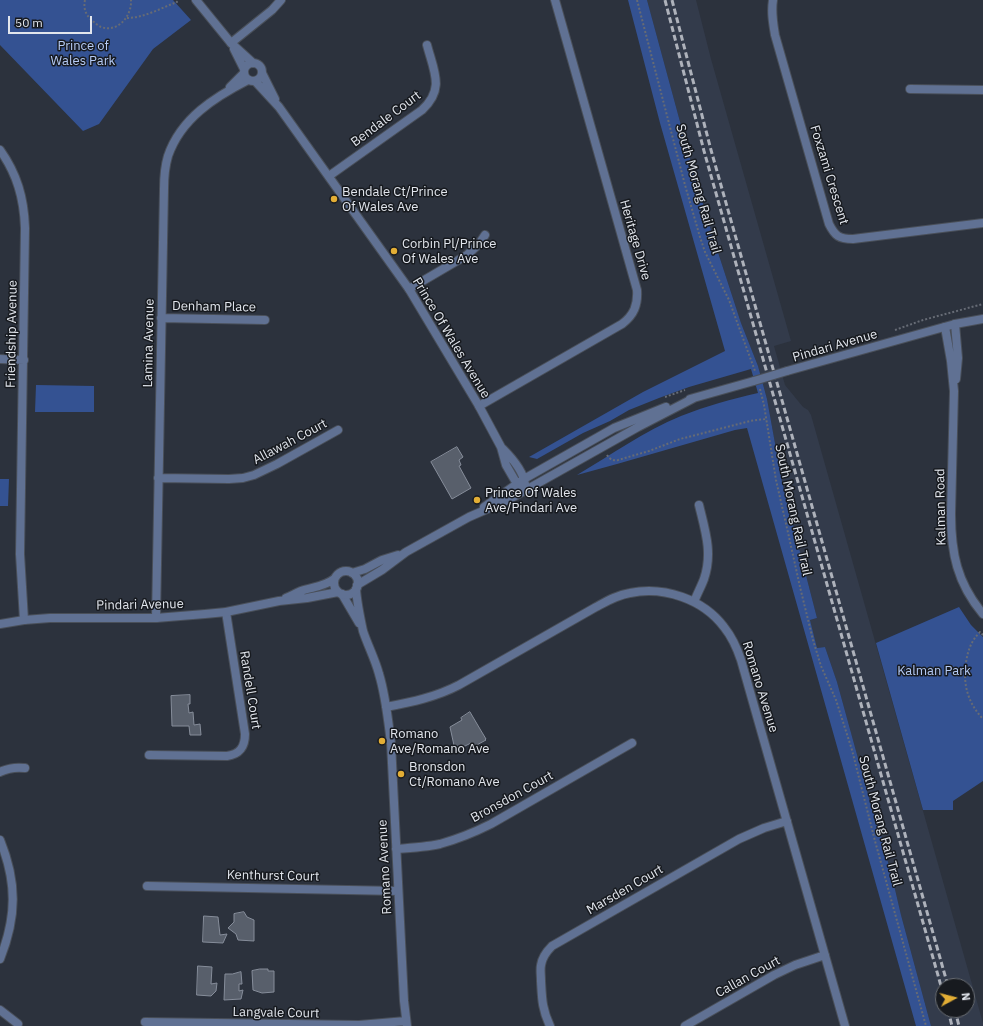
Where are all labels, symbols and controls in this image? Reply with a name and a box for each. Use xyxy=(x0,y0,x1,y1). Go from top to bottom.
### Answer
scale bar xyxy=(10,8,94,34)
text: 50 m xyxy=(15,15,43,30)
park label: Prince of Wales Park xyxy=(51,38,115,69)
street label: Bendale Court xyxy=(348,88,424,150)
street label: South Morang Rail Trail xyxy=(672,122,724,256)
street label: Foxzami Crescent xyxy=(806,123,852,227)
place label: Bendale Ct/Prince Of Wales Ave xyxy=(342,184,448,215)
marker: Bendale Ct/Prince Of Wales Ave xyxy=(329,194,339,204)
street label: Heritage Drive xyxy=(616,198,654,282)
place label: Corbin Pl/Prince Of Wales Ave xyxy=(402,236,497,267)
marker: Corbin Pl/Prince Of Wales Ave xyxy=(389,246,399,256)
street label: Prince Of Wales Avenue xyxy=(409,275,493,401)
street label: Friendship Avenue xyxy=(3,280,21,388)
street label: Lamina Avenue xyxy=(140,298,158,388)
street label: Denham Place xyxy=(172,298,256,316)
street label: Pindari Avenue xyxy=(791,326,879,366)
street label: Allawah Court xyxy=(250,416,330,468)
street label: South Morang Rail Trail xyxy=(771,443,815,577)
street label: Kalman Road xyxy=(933,468,949,546)
place label: Prince Of Wales Ave/Pindari Ave xyxy=(485,485,577,516)
marker: Prince Of Wales Ave/Pindari Ave xyxy=(472,495,482,505)
street label: Pindari Avenue xyxy=(96,596,184,614)
street label: Romano Avenue xyxy=(739,639,781,735)
street label: Randell Court xyxy=(236,650,264,730)
park label: Kalman Park xyxy=(897,663,971,679)
place label: Romano Ave/Romano Ave xyxy=(390,726,489,757)
marker: Romano Ave/Romano Ave xyxy=(377,736,387,746)
street label: South Morang Rail Trail xyxy=(855,754,905,888)
place label: Bronsdon Ct/Romano Ave xyxy=(409,759,500,790)
street label: Bronsdon Court xyxy=(468,768,556,826)
marker: Bronsdon Ct/Romano Ave xyxy=(396,769,406,779)
street label: Romano Avenue xyxy=(375,819,395,915)
street label: Marsden Court xyxy=(584,862,666,918)
street label: Kenthurst Court xyxy=(227,867,319,885)
street label: Callan Court xyxy=(713,953,783,1001)
north arrow xyxy=(935,978,975,1018)
text: N xyxy=(958,992,973,1001)
street label: Langvale Court xyxy=(232,1004,320,1022)

